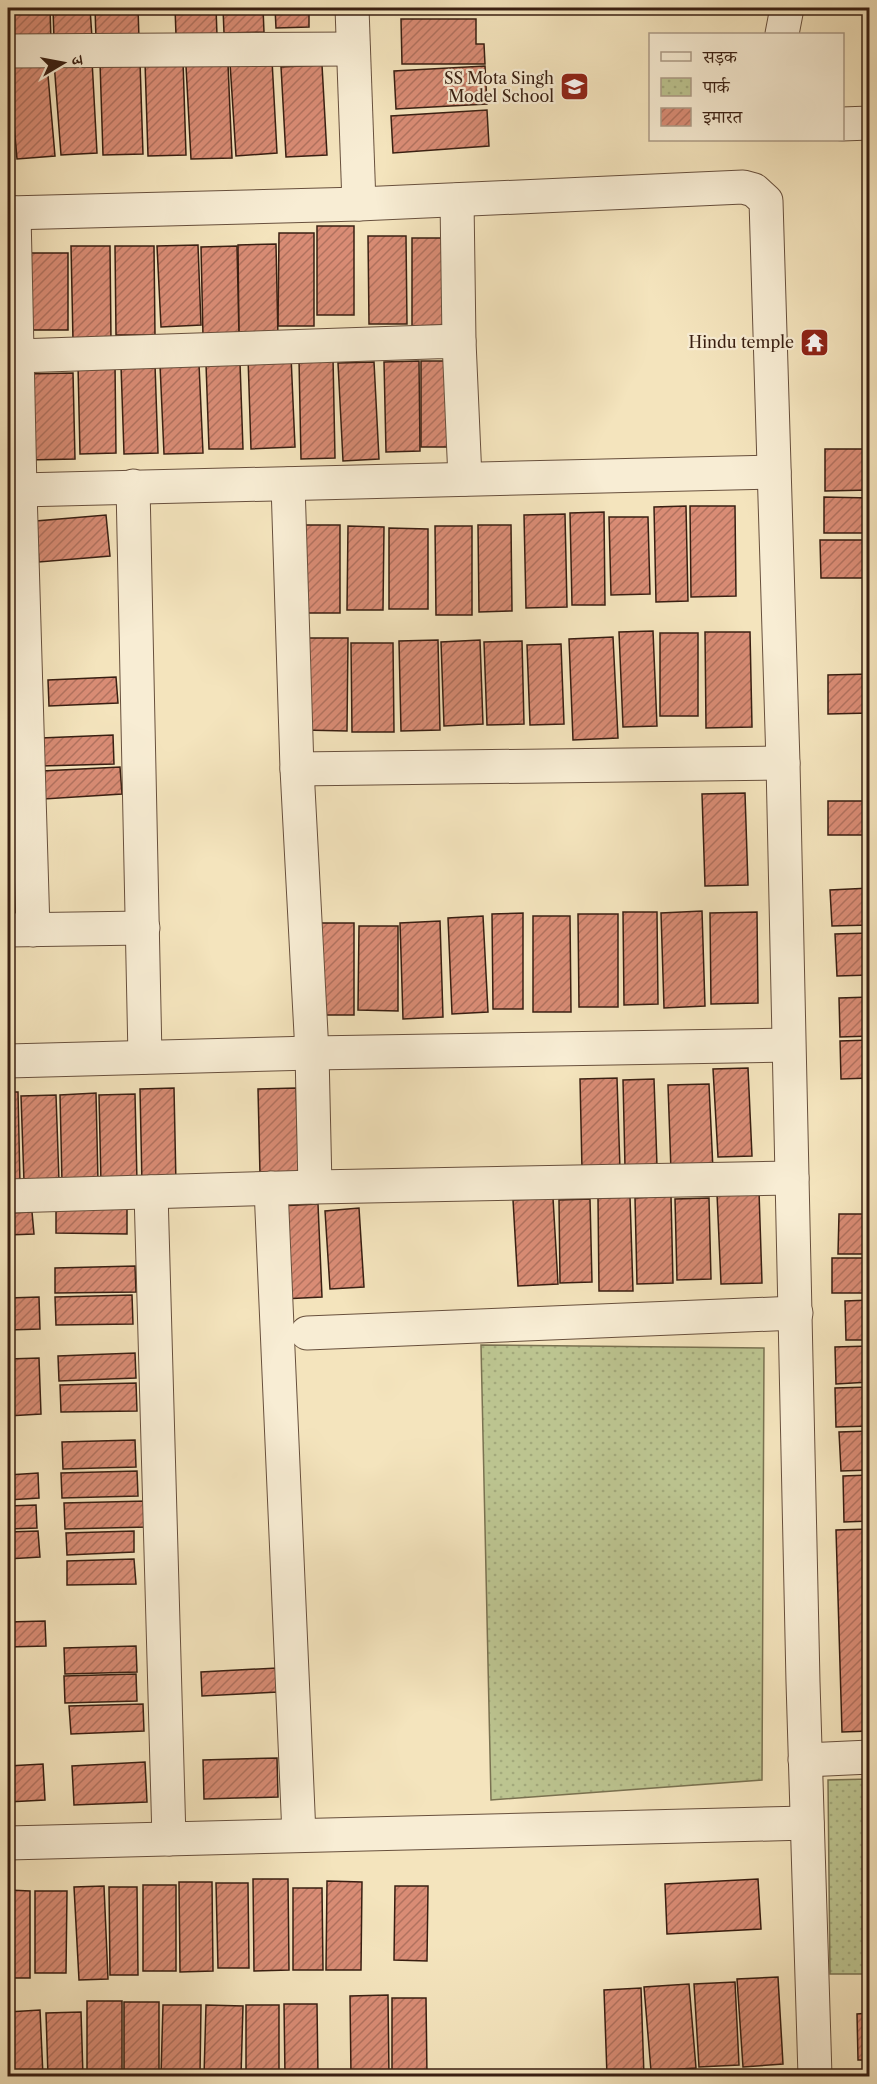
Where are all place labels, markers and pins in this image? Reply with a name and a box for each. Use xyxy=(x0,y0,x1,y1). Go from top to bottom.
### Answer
place label: SS Mota Singh Model School xyxy=(444,68,554,106)
school or university icon: SS Mota Singh Model School xyxy=(559,71,591,103)
temple icon: Hindu temple xyxy=(799,326,831,358)
place label: Hindu temple xyxy=(688,332,794,352)

